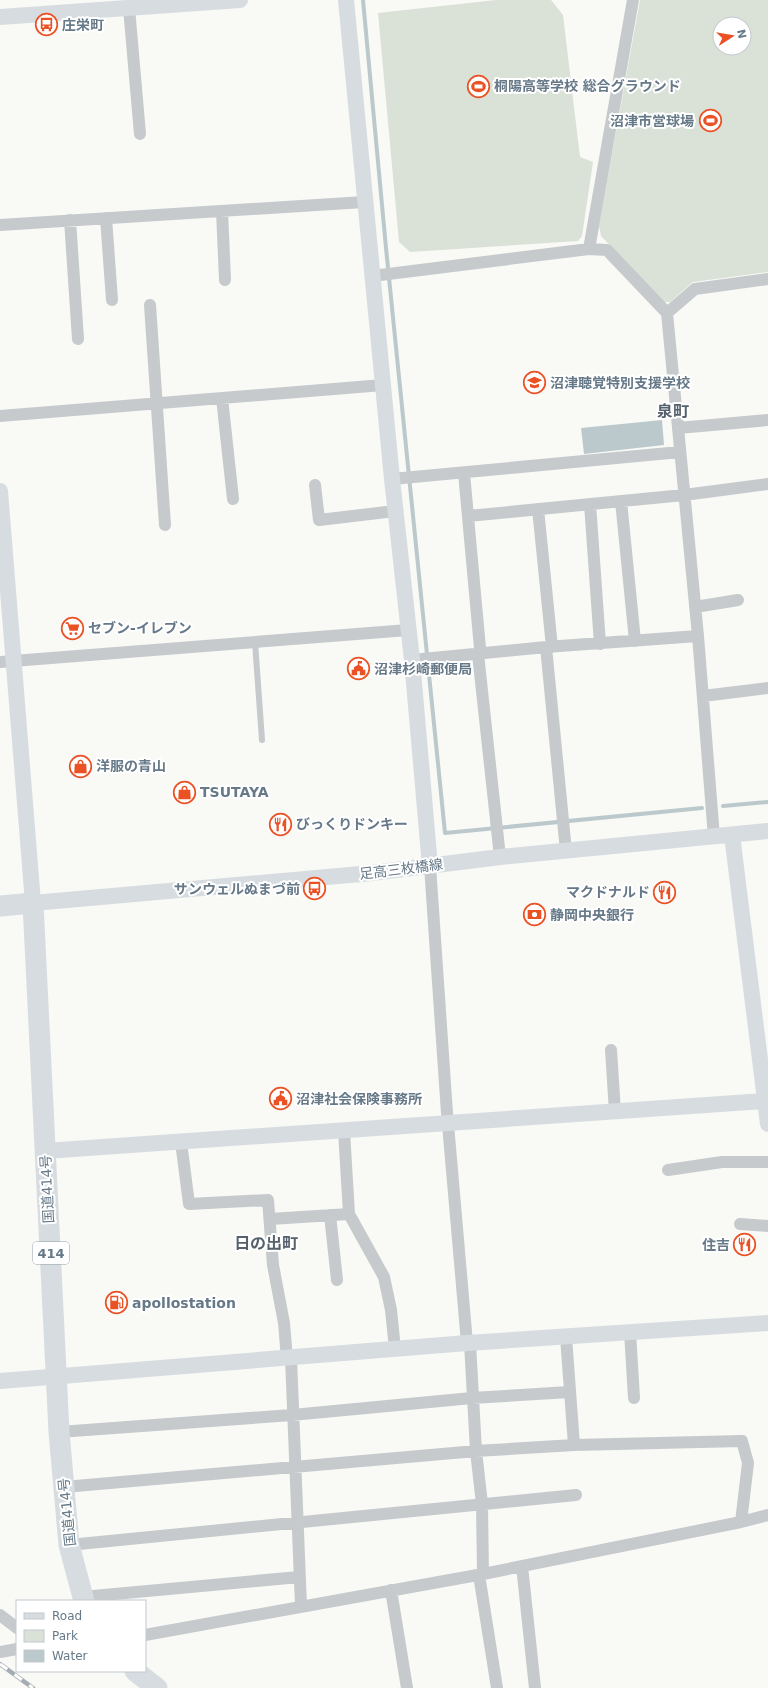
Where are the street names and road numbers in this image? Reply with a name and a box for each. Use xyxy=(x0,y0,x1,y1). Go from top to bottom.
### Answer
street label: 足高三枚橋線 xyxy=(358,856,444,882)
street label: 国道414号 xyxy=(37,1154,57,1224)
road number: 414 xyxy=(33,1242,69,1264)
street label: 国道414号 xyxy=(55,1477,79,1547)

